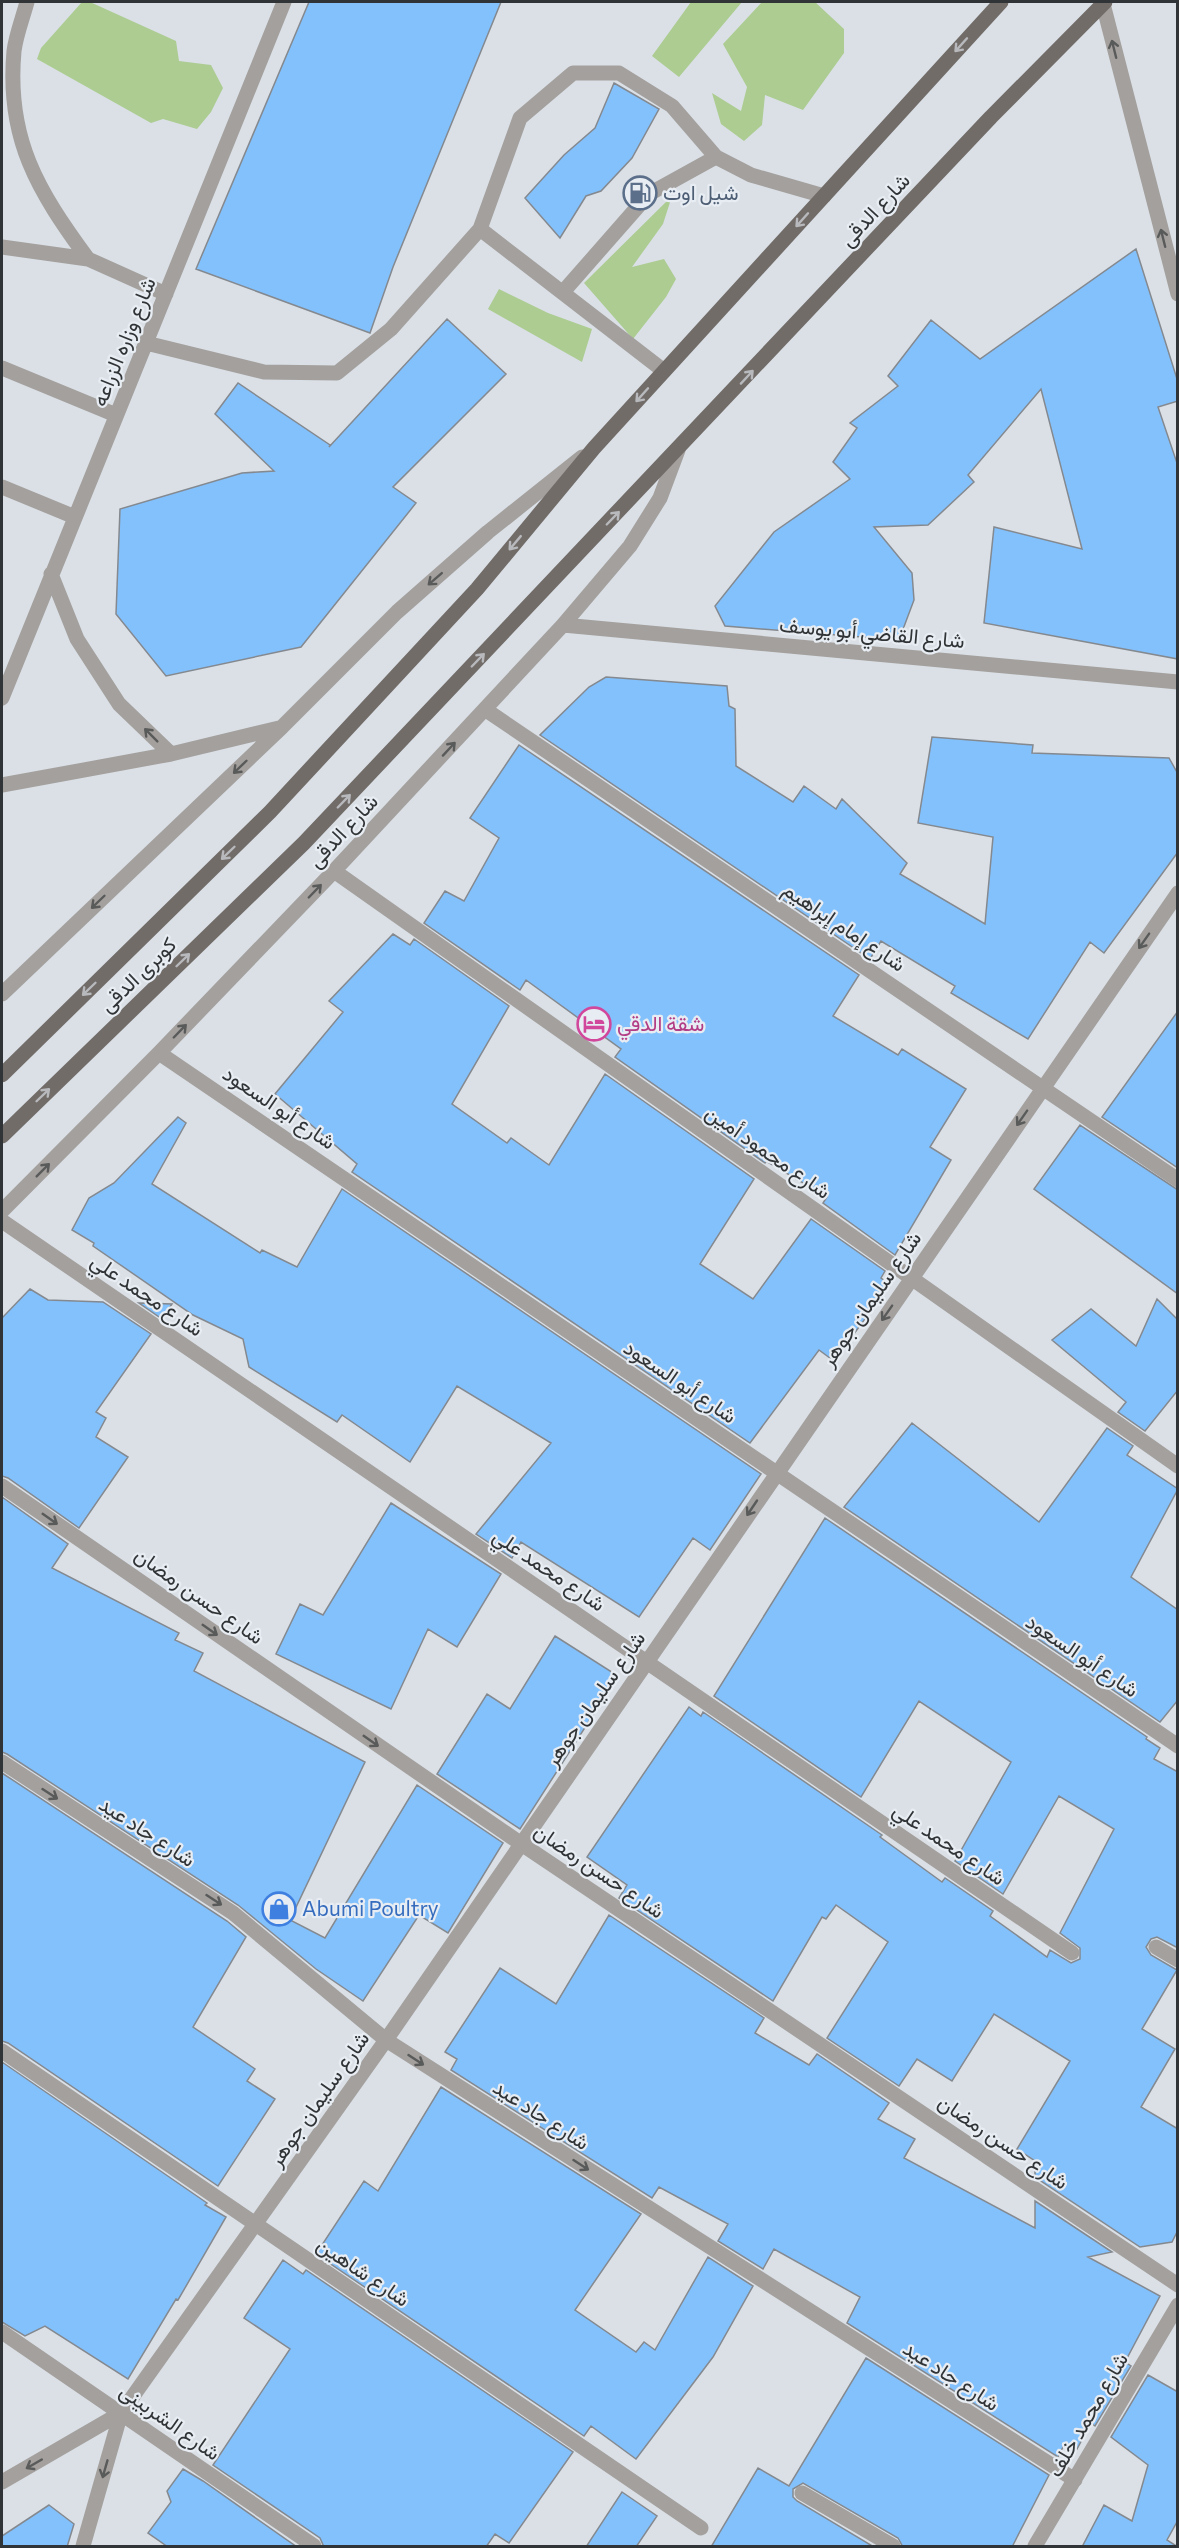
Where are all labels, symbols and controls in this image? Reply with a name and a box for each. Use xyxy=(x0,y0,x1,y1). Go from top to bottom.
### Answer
one-way arrow xyxy=(954,37,969,52)
one-way arrow xyxy=(1108,40,1120,59)
street label: شارع الدقى xyxy=(834,167,916,253)
fuel station icon: شيل اوت xyxy=(622,175,658,211)
place label: شيل اوت xyxy=(663,179,739,206)
one-way arrow xyxy=(795,212,809,227)
one-way arrow xyxy=(1157,228,1168,247)
street label: شارع وزاره الزراعه xyxy=(85,273,163,411)
one-way arrow xyxy=(740,369,754,384)
one-way arrow xyxy=(635,387,649,402)
one-way arrow xyxy=(606,511,620,526)
one-way arrow xyxy=(508,535,522,550)
one-way arrow xyxy=(428,571,444,585)
street label: شارع القاضي أبو يوسف xyxy=(778,611,966,658)
one-way arrow xyxy=(471,652,486,667)
one-way arrow xyxy=(144,728,159,742)
one-way arrow xyxy=(442,742,456,757)
one-way arrow xyxy=(233,760,248,774)
street label: شارع الدقى xyxy=(302,788,384,874)
one-way arrow xyxy=(337,793,351,808)
one-way arrow xyxy=(221,845,236,860)
street label: شارع إمام إبراهيم xyxy=(777,876,911,978)
one-way arrow xyxy=(308,883,323,898)
one-way arrow xyxy=(91,894,106,909)
street label: كوبرى الدقى xyxy=(93,931,182,1018)
one-way arrow xyxy=(1138,932,1150,948)
one-way arrow xyxy=(176,952,191,967)
one-way arrow xyxy=(82,982,97,997)
hotel icon: شقة الدقي xyxy=(576,1006,612,1042)
place label: شقة الدقي xyxy=(617,1010,704,1041)
one-way arrow xyxy=(173,1024,187,1039)
street label: شارع أبو السعود xyxy=(217,1060,341,1156)
one-way arrow xyxy=(36,1088,51,1103)
street label: شارع محمود أمين xyxy=(700,1098,836,1206)
one-way arrow xyxy=(1016,1110,1028,1126)
one-way arrow xyxy=(35,1162,50,1177)
street label: شارع سليمان جوهر xyxy=(813,1226,928,1373)
street label: شارع محمد علي xyxy=(84,1247,209,1346)
one-way arrow xyxy=(881,1305,893,1321)
street label: شارع أبو السعود xyxy=(618,1334,742,1430)
one-way arrow xyxy=(746,1500,758,1516)
one-way arrow xyxy=(41,1513,57,1525)
street label: شارع محمد علي xyxy=(486,1522,611,1621)
street label: شارع حسن رمضان xyxy=(129,1541,269,1651)
street label: شارع أبو السعود xyxy=(1020,1608,1144,1704)
one-way arrow xyxy=(202,1624,218,1636)
street label: شارع سليمان جوهر xyxy=(537,1626,652,1773)
one-way arrow xyxy=(362,1735,378,1747)
one-way arrow xyxy=(42,1787,59,1800)
street label: شارع جاد عيد xyxy=(93,1790,201,1874)
street label: شارع محمد علي xyxy=(886,1796,1011,1895)
street label: شارع حسن رمضان xyxy=(528,1817,670,1925)
shop icon: Abumi Poultry xyxy=(261,1891,297,1927)
one-way arrow xyxy=(205,1895,222,1907)
place label: Abumi Poultry xyxy=(302,1895,439,1920)
street label: شارع سليمان جوهر xyxy=(261,2026,376,2173)
one-way arrow xyxy=(407,2054,424,2066)
street label: شارع جاد عيد xyxy=(487,2073,595,2157)
street label: شارع حسن رمضان xyxy=(932,2088,1074,2196)
one-way arrow xyxy=(572,2158,589,2171)
street label: شارع شاهين xyxy=(311,2231,415,2313)
street label: شارع جاد عيد xyxy=(897,2334,1005,2418)
street label: شارع محمد خلف xyxy=(1041,2348,1135,2482)
street label: شارع الشربينى xyxy=(114,2377,226,2467)
one-way arrow xyxy=(26,2458,43,2470)
one-way arrow xyxy=(99,2460,110,2479)

